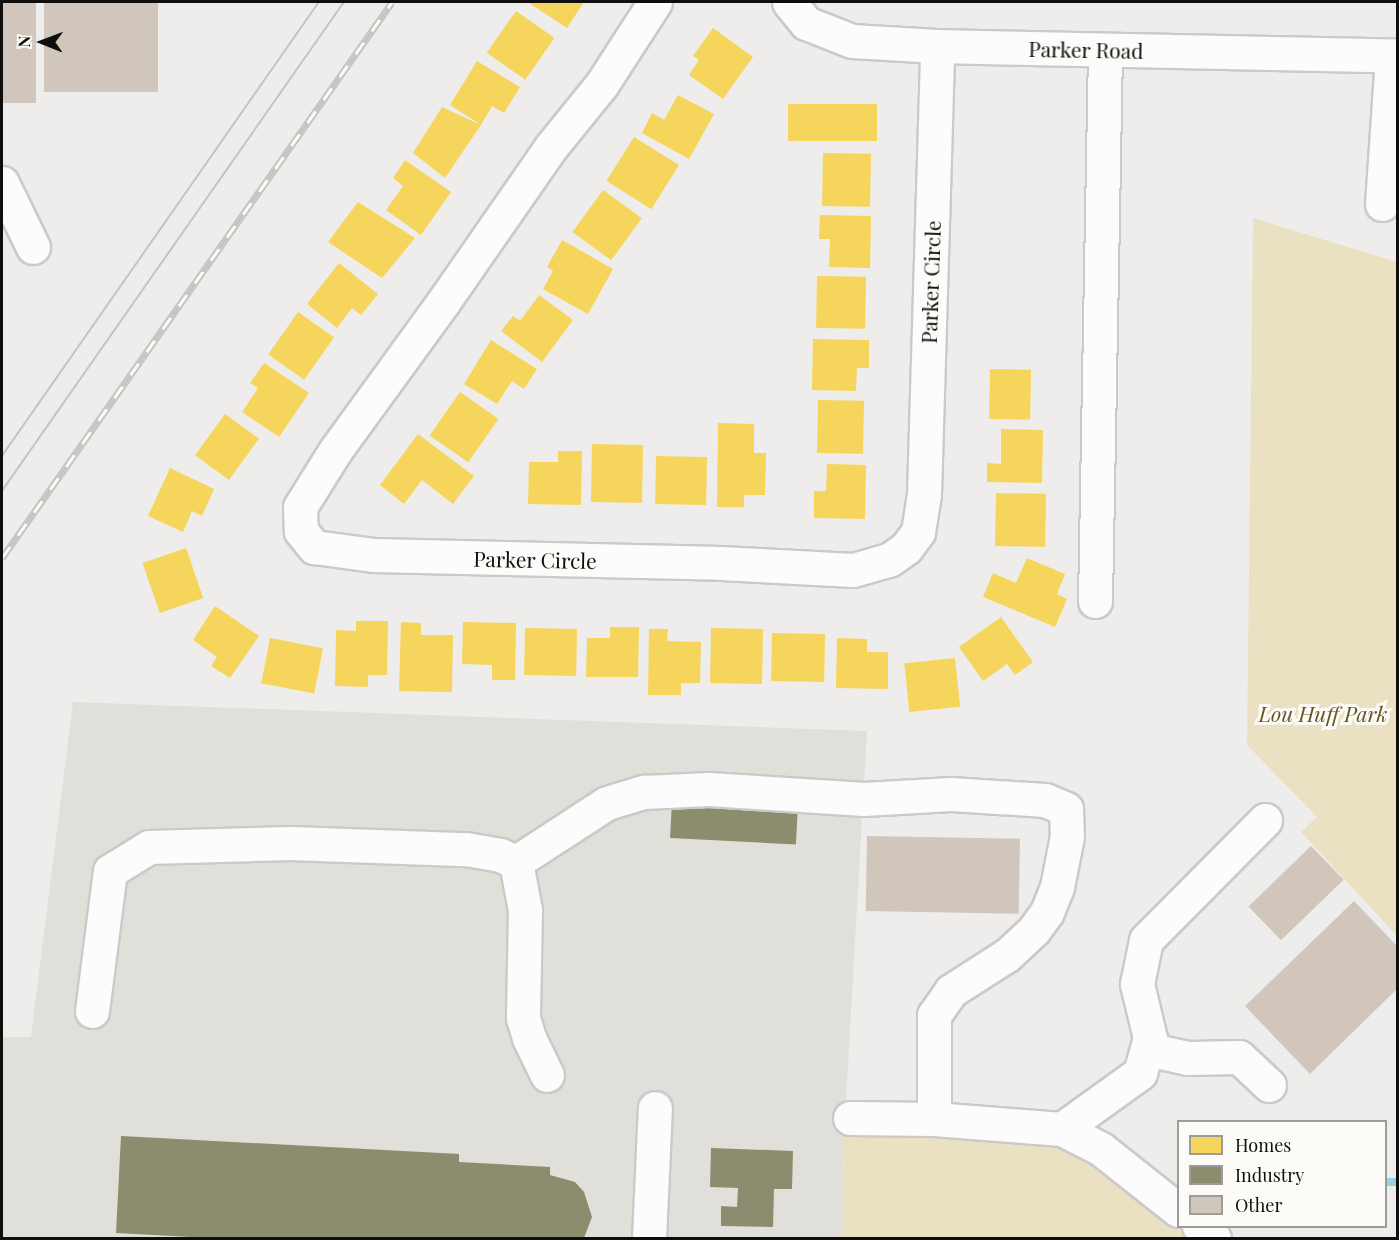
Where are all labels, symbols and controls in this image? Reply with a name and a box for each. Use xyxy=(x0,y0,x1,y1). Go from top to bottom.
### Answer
north arrow xyxy=(12,12,72,72)
street label: Parker Road xyxy=(1028,35,1144,63)
text: N xyxy=(13,36,34,48)
street label: Parker Circle xyxy=(915,220,945,344)
street label: Parker Circle xyxy=(473,545,597,573)
park label: Lou Huff Park xyxy=(1259,700,1387,726)
legend xyxy=(1177,1120,1387,1228)
text: Homes xyxy=(1235,1133,1291,1157)
text: Industry xyxy=(1235,1163,1304,1187)
text: Other xyxy=(1235,1193,1282,1217)

